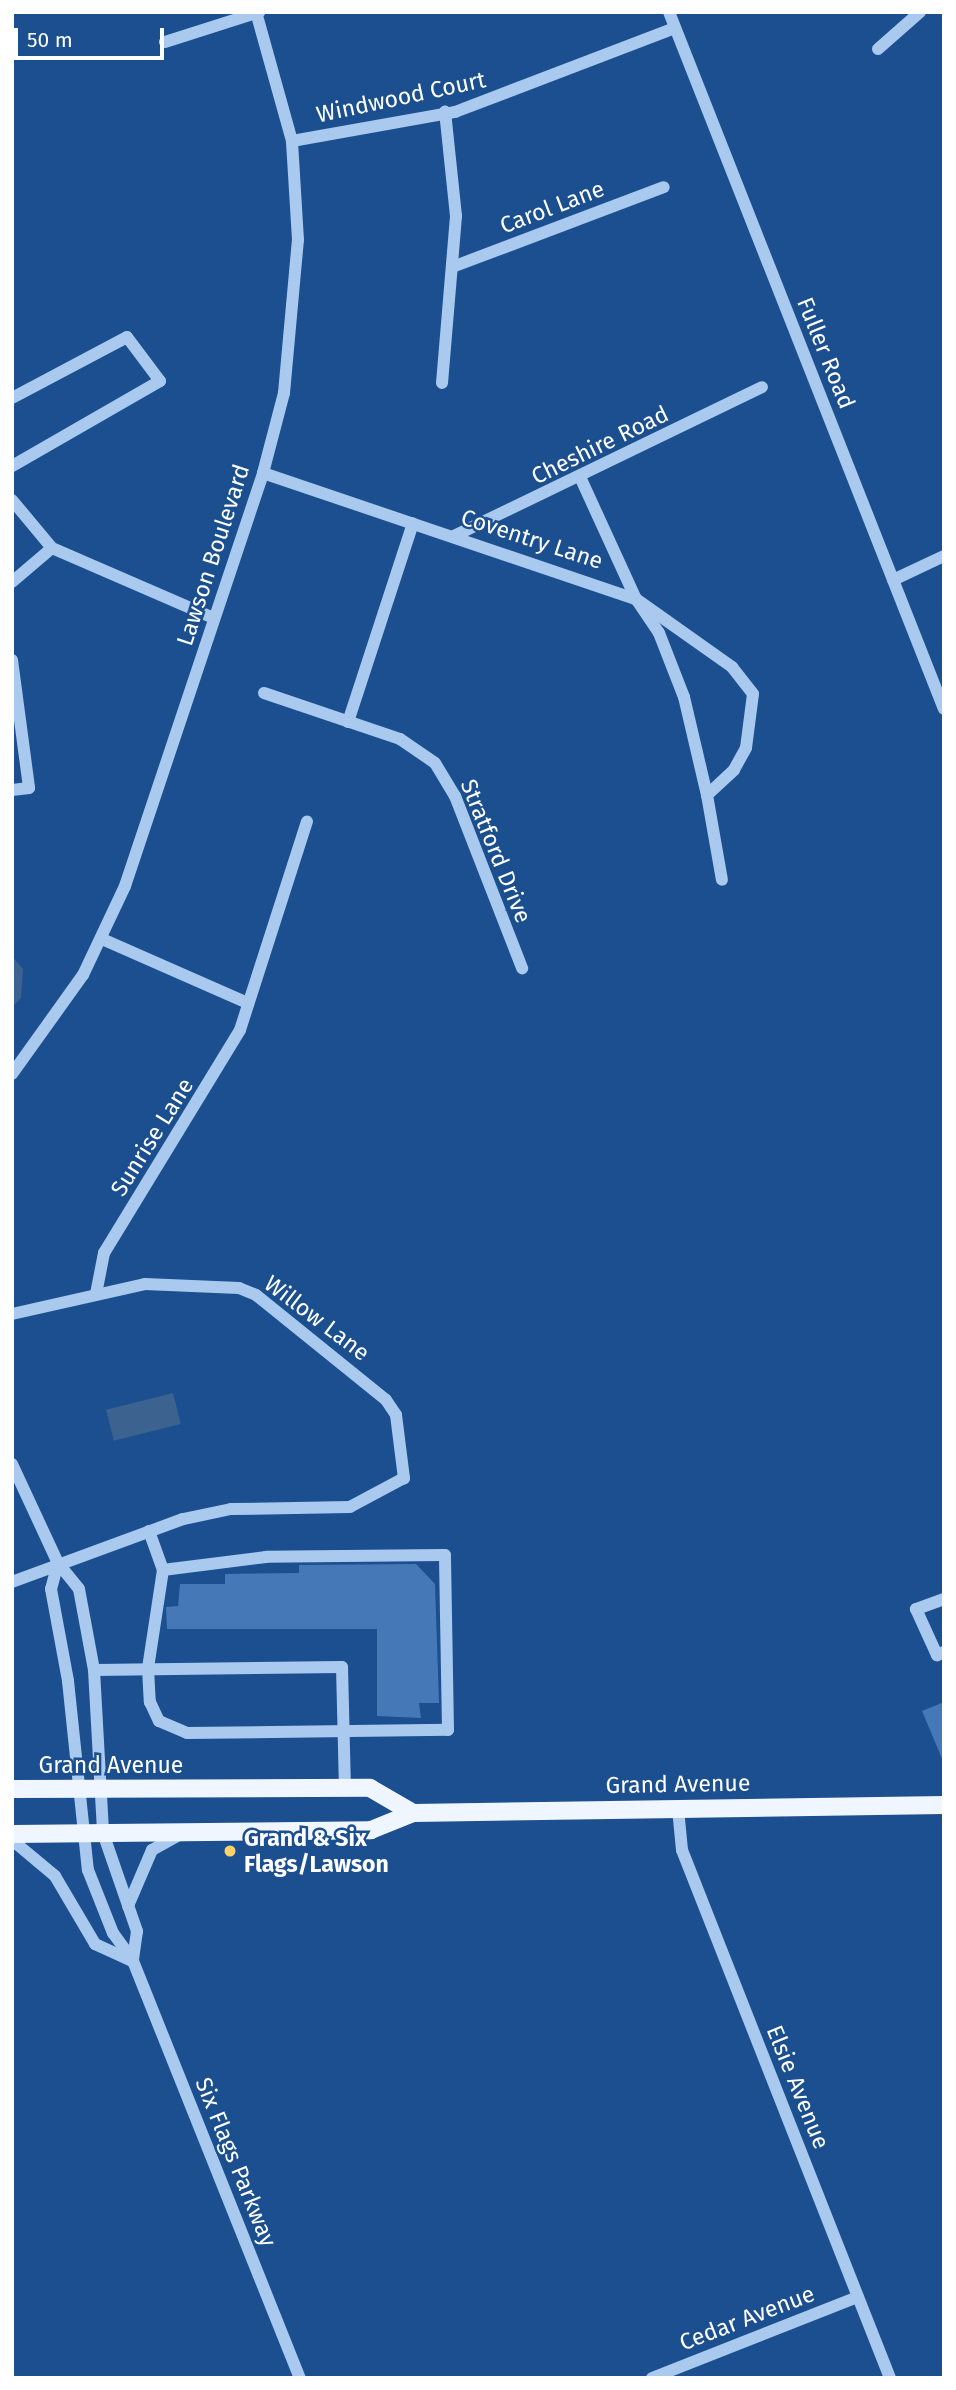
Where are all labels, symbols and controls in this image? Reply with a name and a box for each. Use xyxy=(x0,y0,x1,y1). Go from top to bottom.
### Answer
scale bar xyxy=(18,14,168,58)
text: 50 m xyxy=(27,27,73,53)
street label: Windwood Court xyxy=(314,66,488,128)
street label: Carol Lane xyxy=(496,175,608,239)
street label: Fuller Road xyxy=(791,293,861,413)
street label: Cheshire Road xyxy=(527,400,673,490)
street label: Lawson Boulevard xyxy=(171,461,255,649)
street label: Coventry Lane xyxy=(458,503,606,575)
street label: Stratford Drive xyxy=(455,775,537,927)
street label: Sunrise Lane xyxy=(105,1073,199,1201)
street label: Willow Lane xyxy=(259,1269,375,1367)
street label: Grand Avenue xyxy=(39,1751,183,1779)
street label: Grand Avenue xyxy=(605,1769,751,1799)
place label: Grand & Six Flags/Lawson xyxy=(244,1824,389,1878)
marker: Grand & Six Flags/Lawson xyxy=(222,1843,238,1859)
street label: Elsie Avenue xyxy=(761,2021,835,2153)
street label: Six Flags Parkway xyxy=(190,2073,282,2251)
street label: Cedar Avenue xyxy=(676,2280,818,2356)

